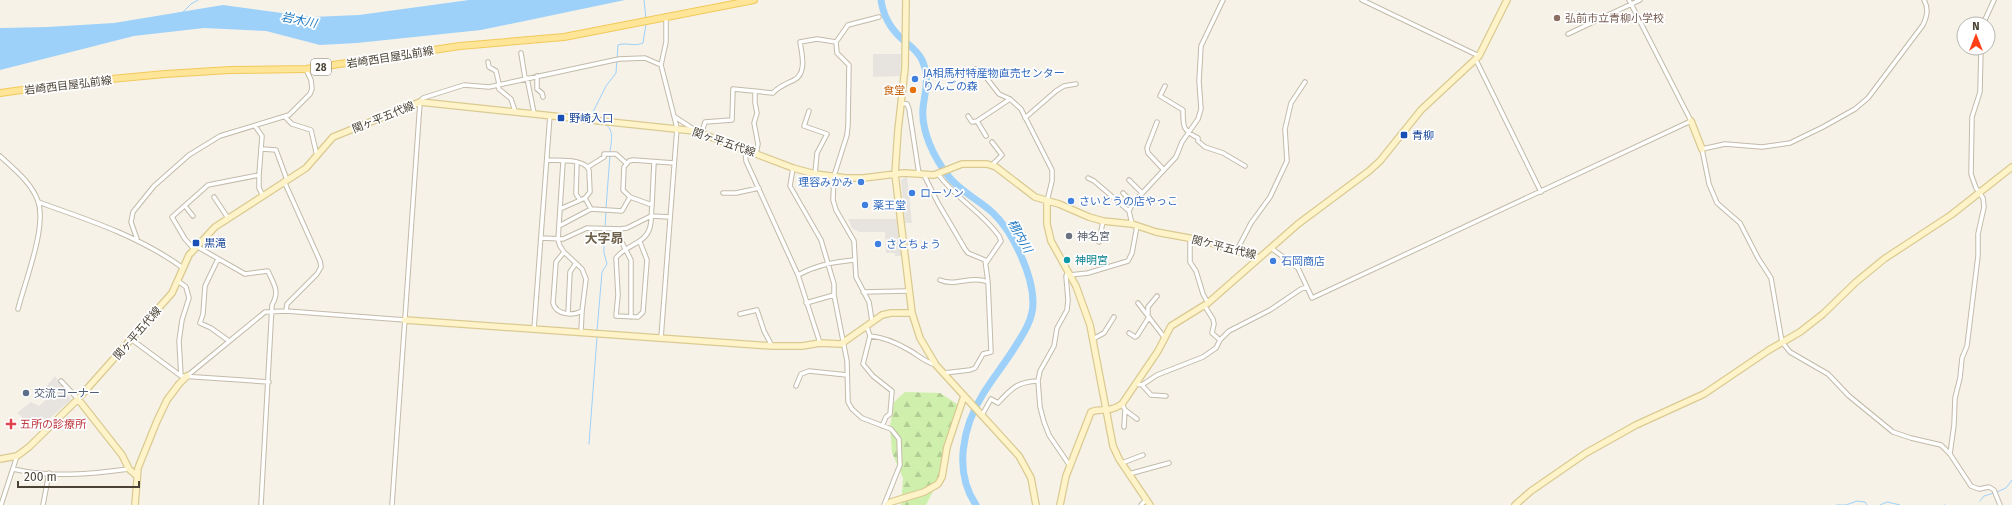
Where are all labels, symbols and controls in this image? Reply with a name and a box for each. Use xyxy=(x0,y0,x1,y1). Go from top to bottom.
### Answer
water label: 岩木川 xyxy=(280,9,320,31)
place label: 弘前市立青柳小学校 xyxy=(1565,12,1664,25)
marker: 弘前市立青柳小学校 xyxy=(1552,13,1562,23)
north arrow xyxy=(1956,16,1996,56)
text: N xyxy=(1972,20,1980,33)
street label: 岩崎西目屋弘前線 xyxy=(346,44,435,71)
road number: 28 xyxy=(311,59,331,75)
place label: JA相馬村特産物直売センター りんごの森 xyxy=(923,67,1065,93)
street label: 岩崎西目屋弘前線 xyxy=(24,74,113,97)
marker: JA相馬村特産物直売センター りんごの森 xyxy=(910,74,920,84)
place label: 食堂 xyxy=(883,84,905,97)
marker: 食堂 xyxy=(908,85,918,95)
street label: 関ヶ平五代線 xyxy=(350,99,416,136)
place label: 野崎入口 xyxy=(569,112,613,125)
marker: 野崎入口 xyxy=(556,113,566,123)
street label: 関ヶ平五代線 xyxy=(691,126,757,159)
place label: 青柳 xyxy=(1412,129,1434,142)
marker: 青柳 xyxy=(1399,130,1409,140)
place label: 理容みかみ xyxy=(798,176,853,189)
marker: 理容みかみ xyxy=(856,177,866,187)
place label: ローソン xyxy=(920,187,964,200)
marker: ローソン xyxy=(907,188,917,198)
place label: さいとうの店やっこ xyxy=(1079,195,1178,208)
marker: さいとうの店やっこ xyxy=(1066,196,1076,206)
place label: 薬王堂 xyxy=(873,199,906,212)
marker: 薬王堂 xyxy=(860,200,870,210)
water label: 栩内川 xyxy=(1005,217,1036,257)
place label: 神名宮 xyxy=(1077,230,1110,243)
district label: 大字昴 xyxy=(584,231,624,246)
marker: 神名宮 xyxy=(1064,231,1074,241)
street label: 関ケ平五代線 xyxy=(1190,233,1257,262)
place label: 黒滝 xyxy=(204,237,226,250)
marker: 黒滝 xyxy=(191,238,201,248)
place label: さとちょう xyxy=(886,238,941,251)
marker: さとちょう xyxy=(873,239,883,249)
place label: 神明宮 xyxy=(1075,254,1108,267)
marker: 神明宮 xyxy=(1062,255,1072,265)
place label: 石岡商店 xyxy=(1281,255,1325,268)
marker: 石岡商店 xyxy=(1268,256,1278,266)
street label: 関ヶ平五代線 xyxy=(111,304,164,362)
place label: 交流コーナー xyxy=(34,387,100,400)
marker: 交流コーナー xyxy=(21,388,31,398)
marker: 五所の診療所 xyxy=(5,418,17,430)
place label: 五所の診療所 xyxy=(20,418,87,431)
scale bar xyxy=(18,463,139,489)
text: 200 m xyxy=(24,470,57,484)

